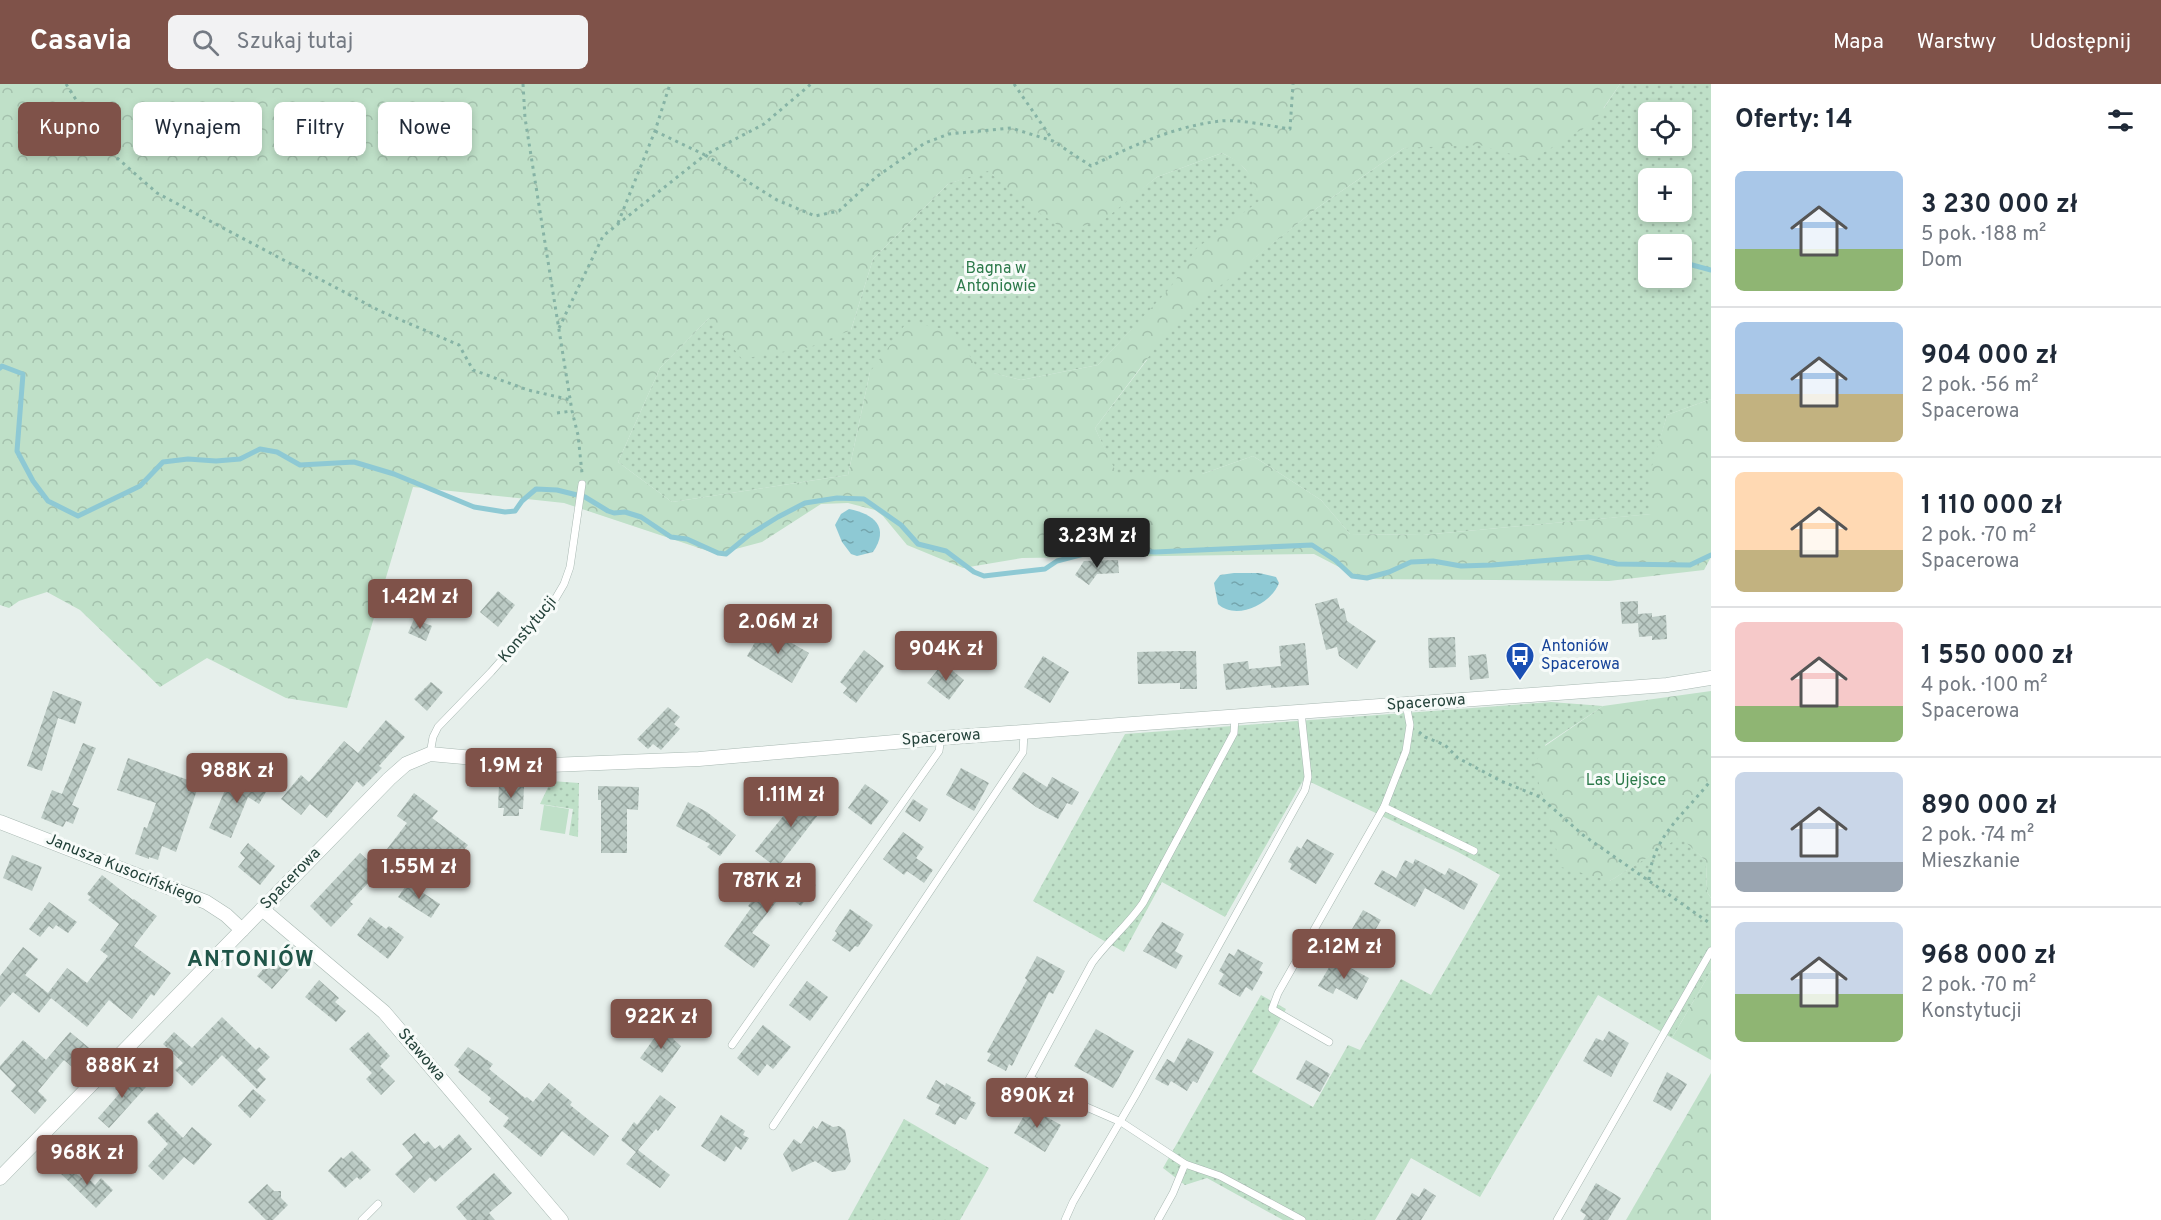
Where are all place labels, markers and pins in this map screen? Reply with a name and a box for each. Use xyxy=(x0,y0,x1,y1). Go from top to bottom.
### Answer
pin: 3.23M zł xyxy=(1035,518,1159,569)
pin: 1.42M zł xyxy=(358,579,482,630)
pin: 2.06M zł xyxy=(716,604,840,655)
pin: 904K zł xyxy=(891,631,1001,682)
place label: Antoniów Spacerowa xyxy=(1541,637,1620,675)
bus stop icon: Antoniów Spacerowa xyxy=(1504,640,1536,682)
pin: 1.9M zł xyxy=(456,748,566,799)
pin: 988K zł xyxy=(182,753,292,804)
pin: 1.11M zł xyxy=(729,777,853,828)
pin: 1.55M zł xyxy=(357,849,481,900)
pin: 787K zł xyxy=(712,863,822,914)
pin: 2.12M zł xyxy=(1282,929,1406,980)
pin: 922K zł xyxy=(606,999,716,1050)
pin: 888K zł xyxy=(67,1048,177,1099)
pin: 890K zł xyxy=(982,1078,1092,1129)
pin: 968K zł xyxy=(32,1135,142,1186)

